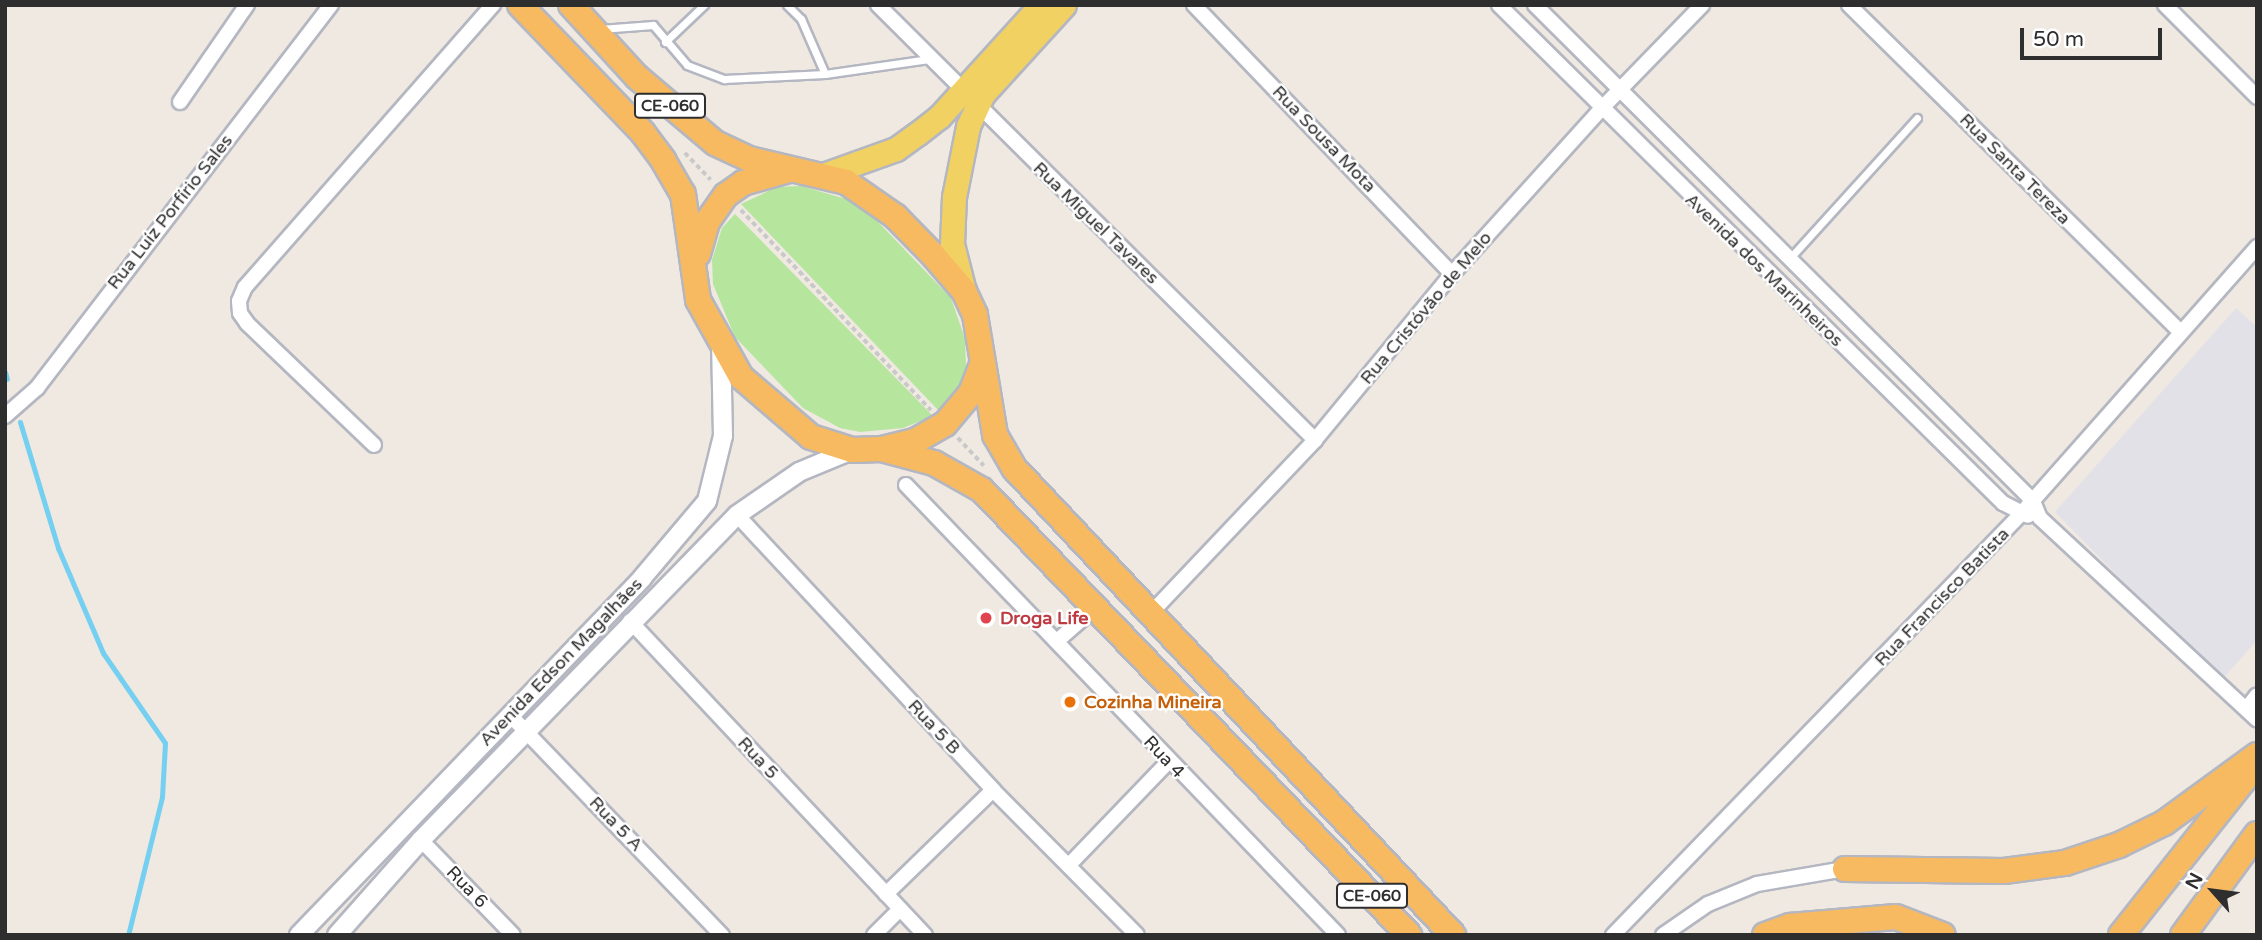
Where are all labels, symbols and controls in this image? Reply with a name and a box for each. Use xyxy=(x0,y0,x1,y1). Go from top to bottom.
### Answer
scale bar xyxy=(2024,14,2166,58)
text: 50 m xyxy=(2033,27,2084,52)
street label: Rua Sousa Mota xyxy=(1268,81,1380,197)
road number: CE-060 xyxy=(633,94,707,118)
street label: Rua Santa Tereza xyxy=(1955,109,2075,229)
street label: Rua Luíz Porfírio Sales xyxy=(103,130,237,294)
street label: Rua Miguel Tavares xyxy=(1029,157,1163,289)
street label: Avenida dos Marinheiros xyxy=(1681,189,1847,351)
street label: Rua Cristóvão de Melo xyxy=(1356,227,1496,389)
street label: Rua Francisco Batista xyxy=(1870,523,2014,671)
street label: Avenida Edson Magalhães xyxy=(475,574,647,750)
place label: Droga Life xyxy=(1000,607,1088,629)
marker: Droga Life xyxy=(978,610,994,626)
place label: Cozinha Mineira xyxy=(1084,691,1222,713)
marker: Cozinha Mineira xyxy=(1062,694,1078,710)
street label: Rua 5 B xyxy=(903,695,965,759)
street label: Rua 4 xyxy=(1139,731,1189,783)
street label: Rua 5 xyxy=(733,732,783,784)
street label: Rua 5 A xyxy=(585,792,647,856)
north arrow xyxy=(2178,856,2248,926)
street label: Rua 6 xyxy=(442,862,492,912)
text: N xyxy=(2181,869,2208,893)
road number: CE-060 xyxy=(1335,884,1409,908)

